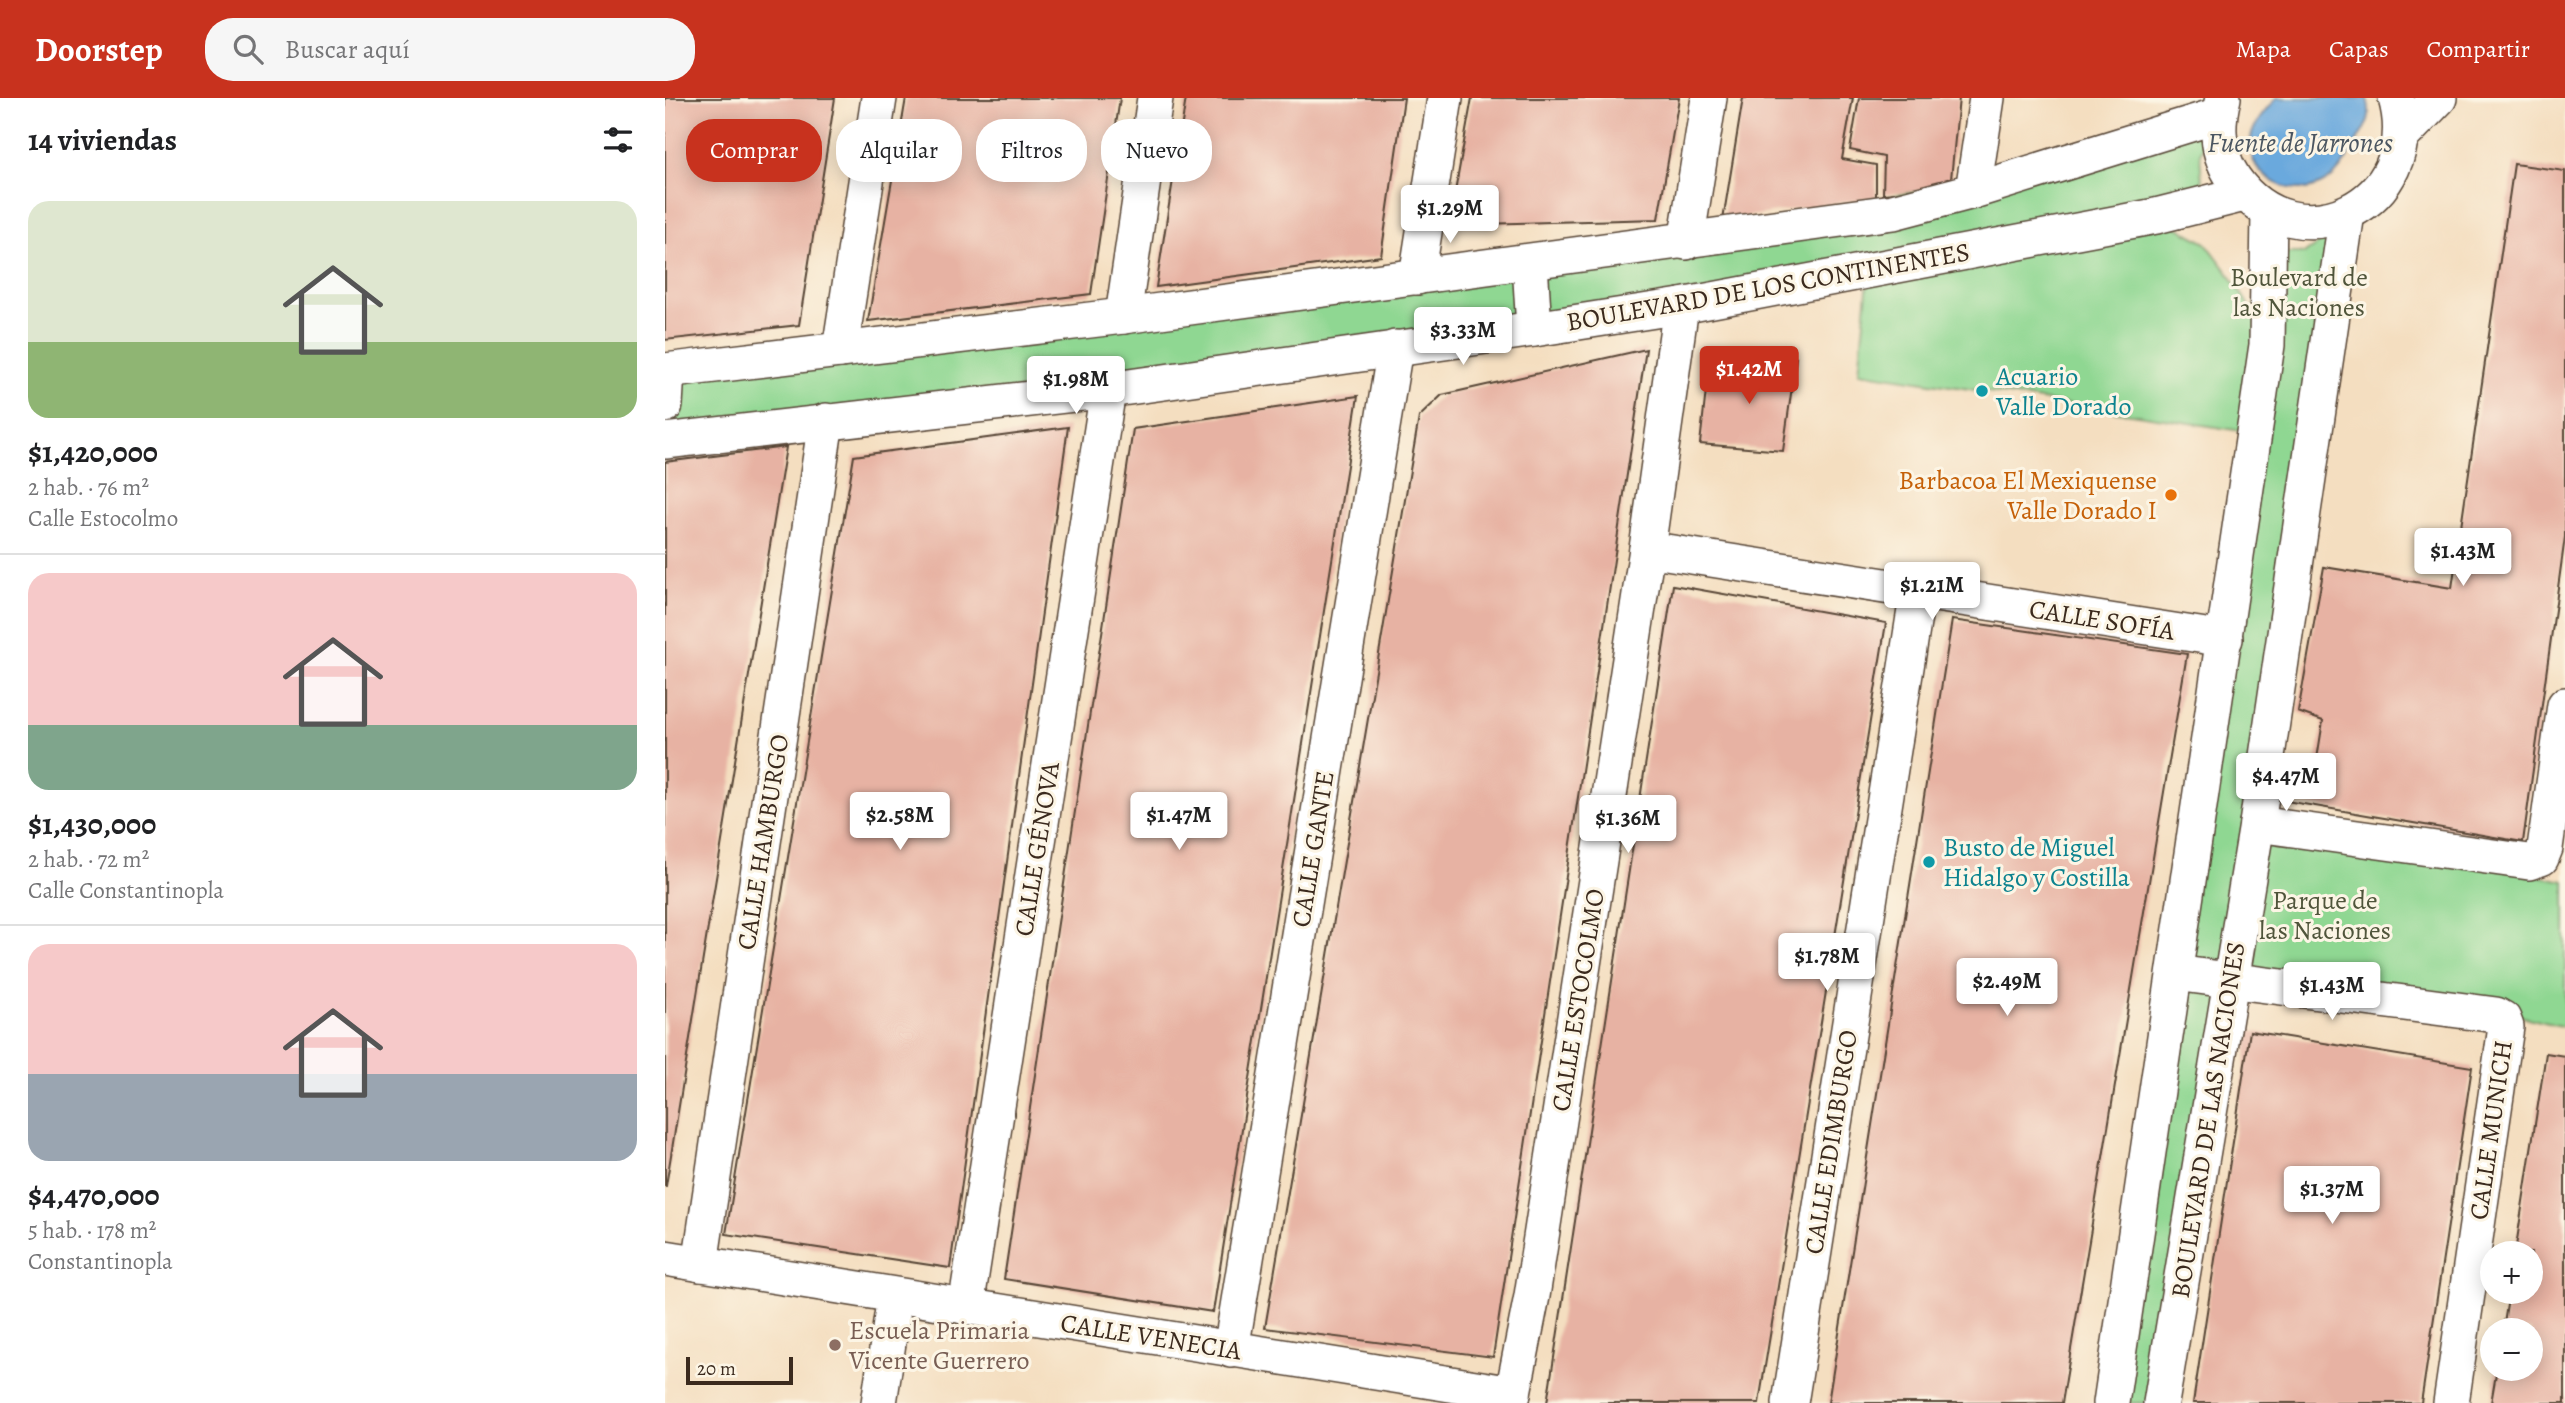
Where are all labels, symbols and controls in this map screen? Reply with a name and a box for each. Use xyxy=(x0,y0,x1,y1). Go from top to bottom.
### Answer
search box xyxy=(205,18,695,81)
text: Doorstep xyxy=(35,27,163,72)
icon: search xyxy=(229,30,267,68)
text: Buscar aquí xyxy=(285,32,410,67)
text: Mapa xyxy=(2236,33,2291,65)
text: Capas xyxy=(2329,33,2389,65)
text: Compartir xyxy=(2427,33,2530,65)
chip: Comprar xyxy=(686,119,822,182)
chip: Alquilar xyxy=(836,119,962,182)
chip: Filtros xyxy=(976,119,1087,182)
chip: Nuevo xyxy=(1101,119,1212,182)
text: 14 viviendas xyxy=(28,120,177,160)
icon: filters xyxy=(599,121,637,159)
water label: Fuente de Jarrones xyxy=(2207,124,2394,162)
pin: $1.29M xyxy=(1393,186,1507,245)
text: $1.29M xyxy=(1417,192,1483,223)
street label: BOULEVARD DE LOS CONTINENTES xyxy=(1564,234,1972,340)
icon: home xyxy=(270,247,396,373)
park label: Boulevard de las Naciones xyxy=(2230,260,2368,325)
pin: $3.33M xyxy=(1406,308,1520,367)
text: $3.33M xyxy=(1430,314,1496,345)
pin: $1.42M xyxy=(1692,346,1806,406)
text: $1.42M xyxy=(1716,353,1782,384)
pin: $1.98M xyxy=(1019,356,1133,416)
place label: Acuario Valle Dorado xyxy=(1995,359,2131,424)
text: $1.98M xyxy=(1043,363,1109,394)
marker: Acuario Valle Dorado xyxy=(1974,383,1990,399)
text: $1,420,000 xyxy=(28,432,158,472)
place label: Barbacoa El Mexiquense Valle Dorado I xyxy=(1899,463,2157,528)
text: 2 hab. · 76 m² xyxy=(28,472,149,503)
marker: Barbacoa El Mexiquense Valle Dorado I xyxy=(2163,487,2179,503)
text: Calle Estocolmo xyxy=(28,503,178,534)
pin: $1.43M xyxy=(2406,528,2520,588)
text: $1.43M xyxy=(2430,535,2496,566)
pin: $1.21M xyxy=(1875,562,1989,622)
text: $1.21M xyxy=(1900,569,1964,600)
street label: CALLE SOFÍA xyxy=(2027,591,2178,649)
icon: home xyxy=(270,619,396,745)
street label: CALLE HAMBURGO xyxy=(729,732,797,952)
pin: $4.47M xyxy=(2229,754,2343,813)
street label: CALLE GÉNOVA xyxy=(1006,759,1068,939)
text: $4.47M xyxy=(2252,760,2320,791)
street label: CALLE GANTE xyxy=(1283,768,1343,930)
pin: $2.58M xyxy=(843,792,957,852)
pin: $1.47M xyxy=(1122,792,1236,852)
pin: $1.36M xyxy=(1571,796,1685,855)
text: $2.58M xyxy=(866,799,934,830)
text: $1.47M xyxy=(1146,799,1212,830)
text: $1.36M xyxy=(1595,802,1661,833)
text: $1,430,000 xyxy=(28,804,156,844)
place label: Busto de Miguel Hidalgo y Costilla xyxy=(1943,830,2130,895)
text: 2 hab. · 72 m² xyxy=(28,844,149,875)
marker: Busto de Miguel Hidalgo y Costilla xyxy=(1921,854,1937,870)
text: Calle Constantinopla xyxy=(28,875,224,906)
park label: Parque de las Naciones xyxy=(2259,883,2391,948)
street label: CALLE ESTOCOLMO xyxy=(1543,886,1613,1114)
pin: $1.78M xyxy=(1770,934,1884,993)
street label: BOULEVARD DE LAS NACIONES xyxy=(2163,939,2253,1301)
text: $1.78M xyxy=(1794,940,1860,971)
pin: $2.49M xyxy=(1950,958,2064,1018)
pin: $1.43M xyxy=(2275,962,2389,1022)
text: $2.49M xyxy=(1973,965,2041,996)
text: $1.43M xyxy=(2299,969,2365,1000)
icon: home xyxy=(270,990,396,1116)
street label: CALLE EDIMBURGO xyxy=(1796,1027,1866,1257)
street label: CALLE MUNICH xyxy=(2461,1038,2521,1222)
pin: $1.37M xyxy=(2275,1166,2389,1226)
text: $1.37M xyxy=(2300,1173,2364,1204)
text: $4,470,000 xyxy=(28,1175,160,1215)
text: 5 hab. · 178 m² xyxy=(28,1215,156,1246)
map controls xyxy=(2480,1241,2543,1381)
button: + xyxy=(2480,1241,2543,1304)
text: Constantinopla xyxy=(28,1246,173,1277)
street label: CALLE VENECIA xyxy=(1058,1305,1245,1369)
place label: Escuela Primaria Vicente Guerrero xyxy=(848,1313,1030,1378)
button: − xyxy=(2480,1318,2543,1381)
marker: Escuela Primaria Vicente Guerrero xyxy=(827,1337,843,1353)
scale bar xyxy=(686,1354,793,1386)
text: 20 m xyxy=(697,1356,736,1382)

